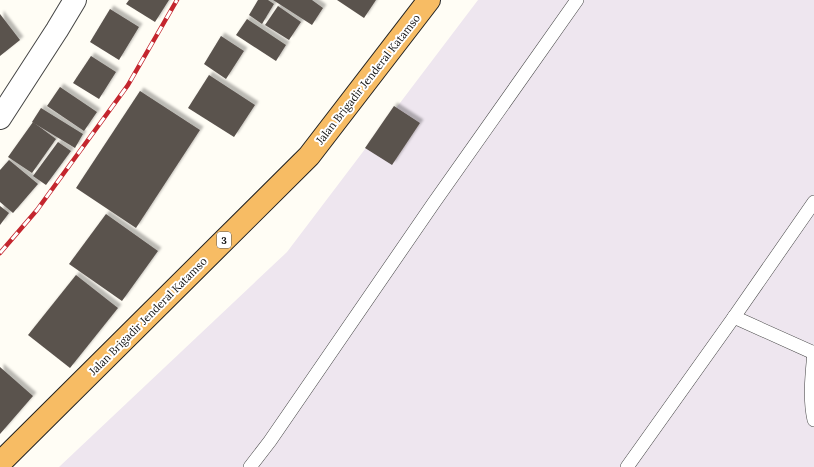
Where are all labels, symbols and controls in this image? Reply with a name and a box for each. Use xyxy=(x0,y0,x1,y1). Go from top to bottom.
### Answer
street label: Jalan Brigadir Jenderal Katamso xyxy=(312,11,423,148)
road number: 3 xyxy=(217,232,231,248)
street label: Jalan Brigadir Jenderal Katamso xyxy=(85,254,210,379)

